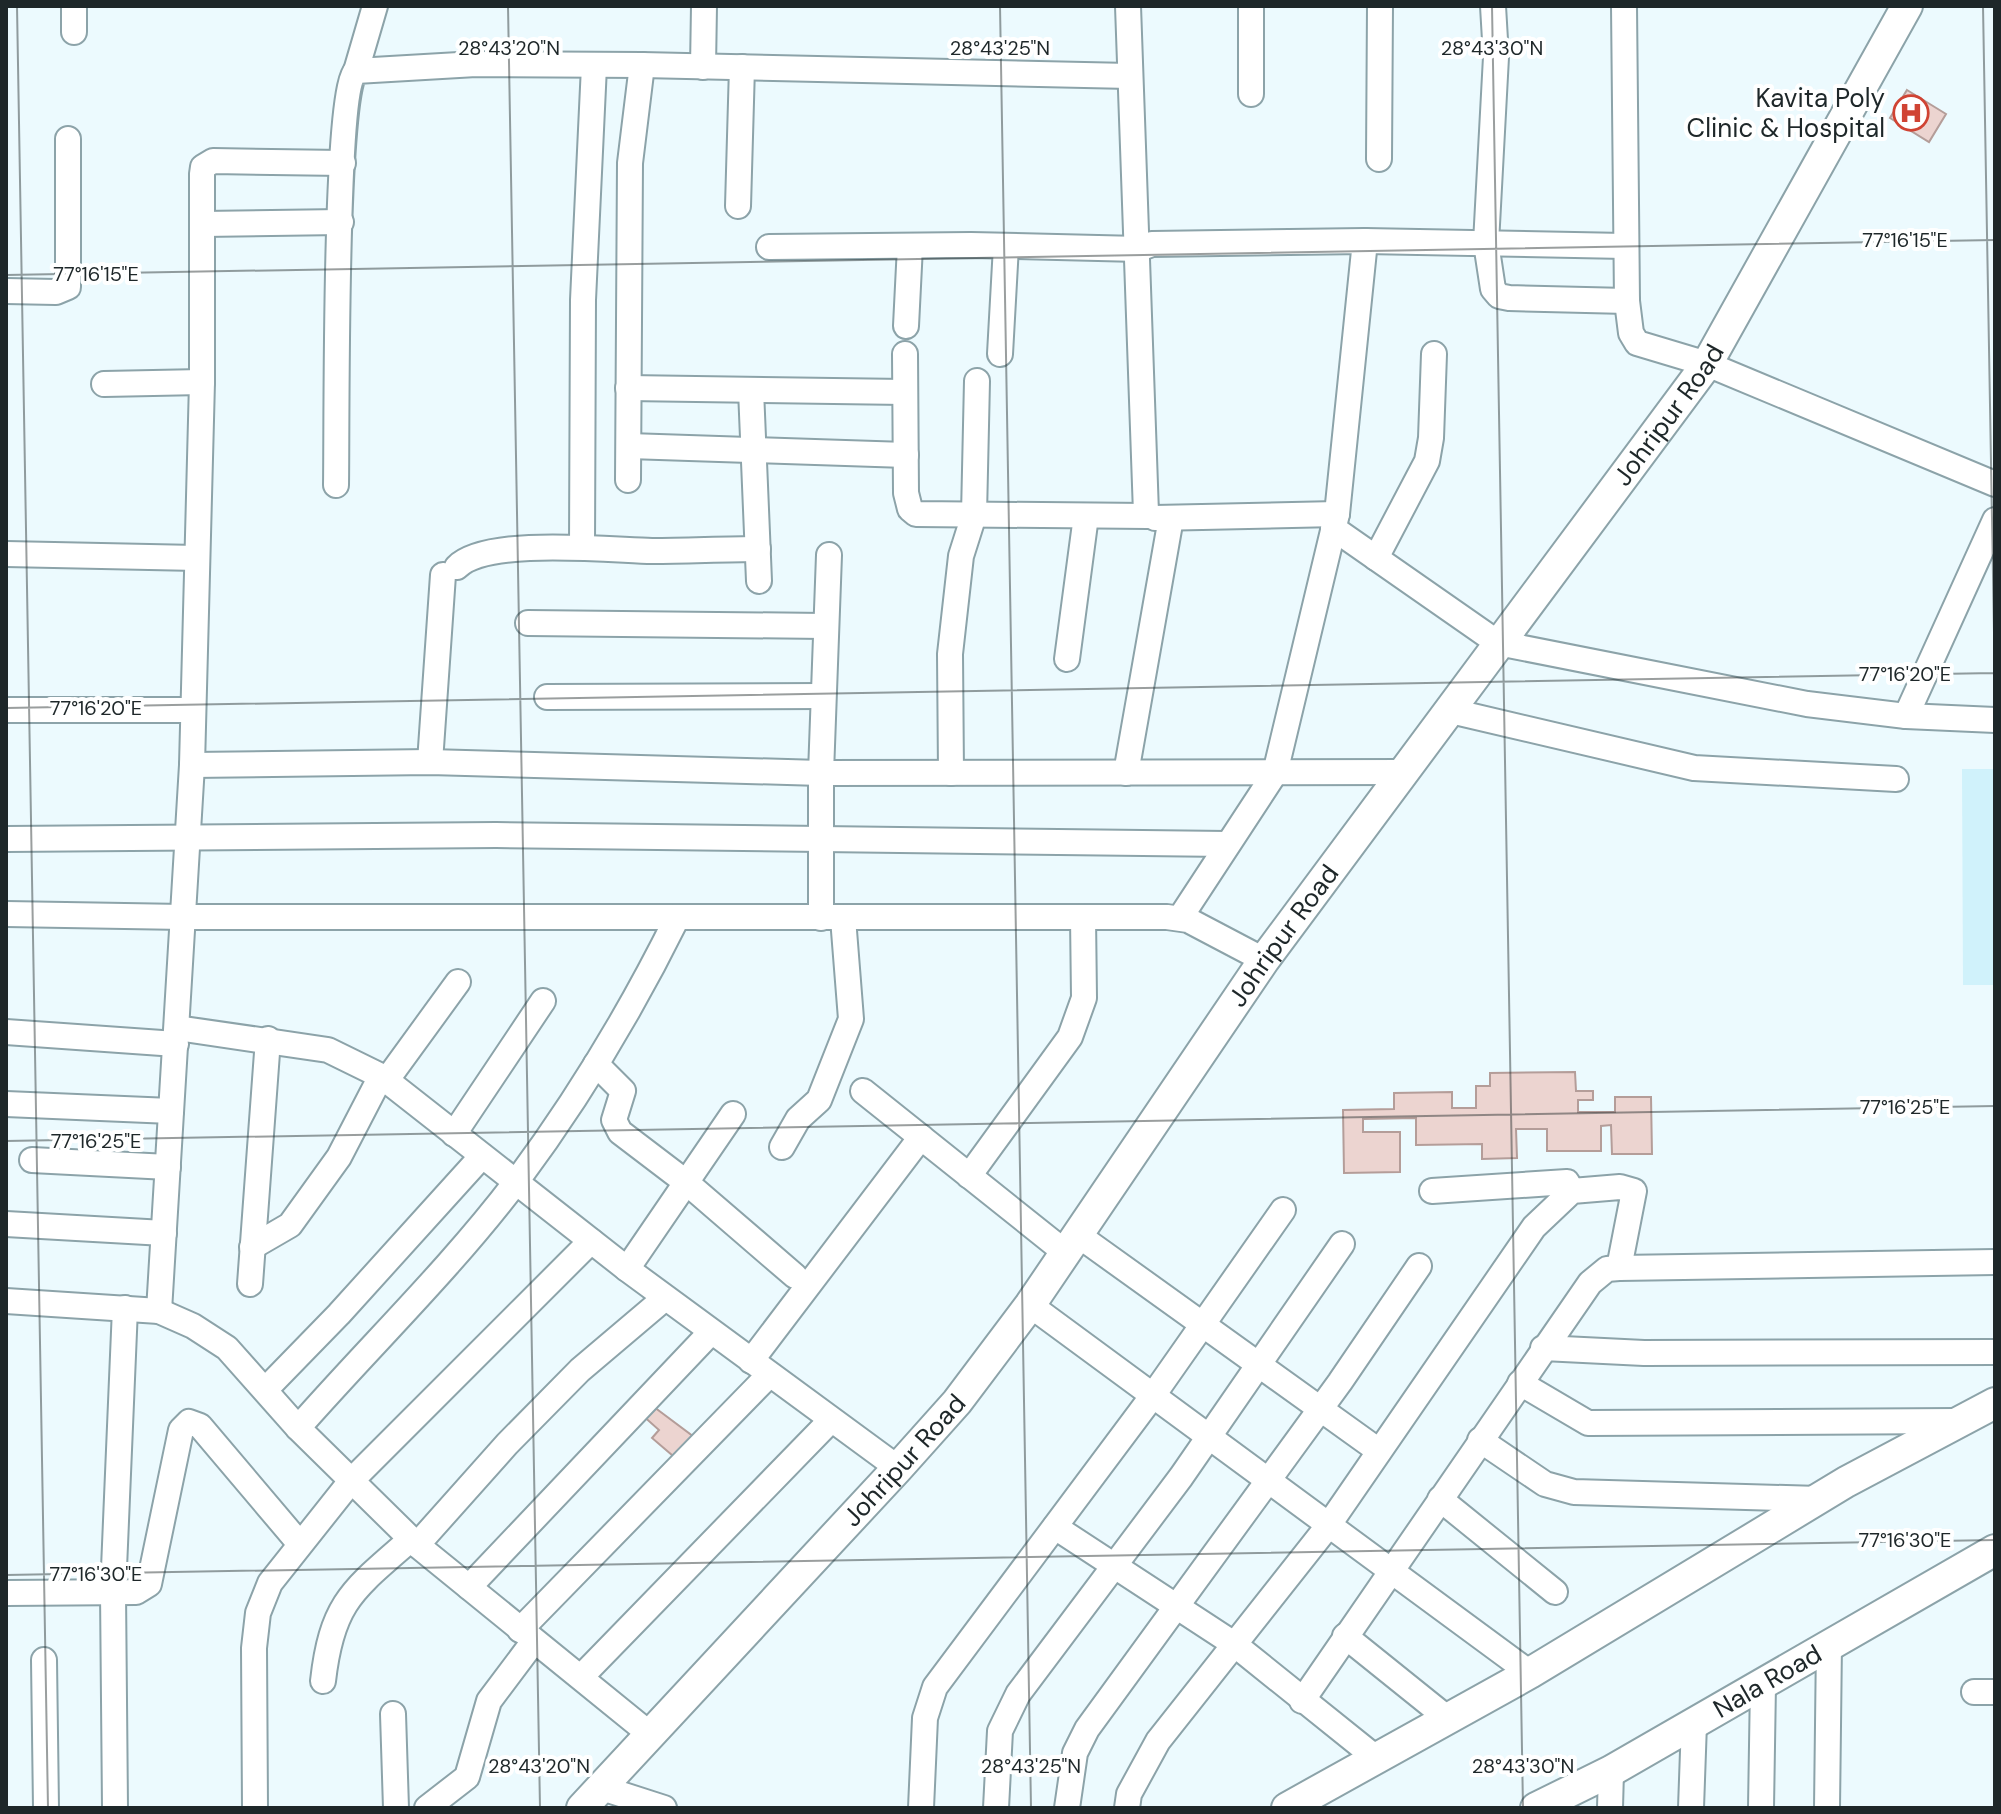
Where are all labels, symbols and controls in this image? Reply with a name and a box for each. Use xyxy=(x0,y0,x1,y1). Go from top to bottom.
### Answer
text: 28°43'20"N xyxy=(458,35,560,61)
text: 28°43'25"N xyxy=(950,35,1050,61)
text: 28°43'30"N xyxy=(1441,35,1543,61)
place label: Kavita Poly Clinic & Hospital xyxy=(1687,81,1885,145)
hospital icon: Kavita Poly Clinic & Hospital xyxy=(1892,94,1930,132)
text: 77°16'15"E xyxy=(1862,227,1948,253)
text: 77°16'15"E xyxy=(53,261,139,287)
street label: Johripur Road xyxy=(1605,338,1732,492)
text: 77°16'20"E xyxy=(1859,661,1951,687)
text: 77°16'20"E xyxy=(50,695,142,721)
street label: Johripur Road xyxy=(1220,858,1346,1013)
text: 77°16'25"E xyxy=(1860,1094,1950,1120)
text: 77°16'25"E xyxy=(51,1128,141,1154)
street label: Johripur Road xyxy=(835,1387,973,1534)
text: 77°16'30"E xyxy=(1859,1527,1951,1553)
text: 77°16'30"E xyxy=(50,1561,142,1587)
street label: Nala Road xyxy=(1707,1636,1828,1726)
text: 28°43'20"N xyxy=(488,1753,590,1779)
text: 28°43'25"N xyxy=(981,1753,1081,1779)
text: 28°43'30"N xyxy=(1472,1753,1574,1779)

